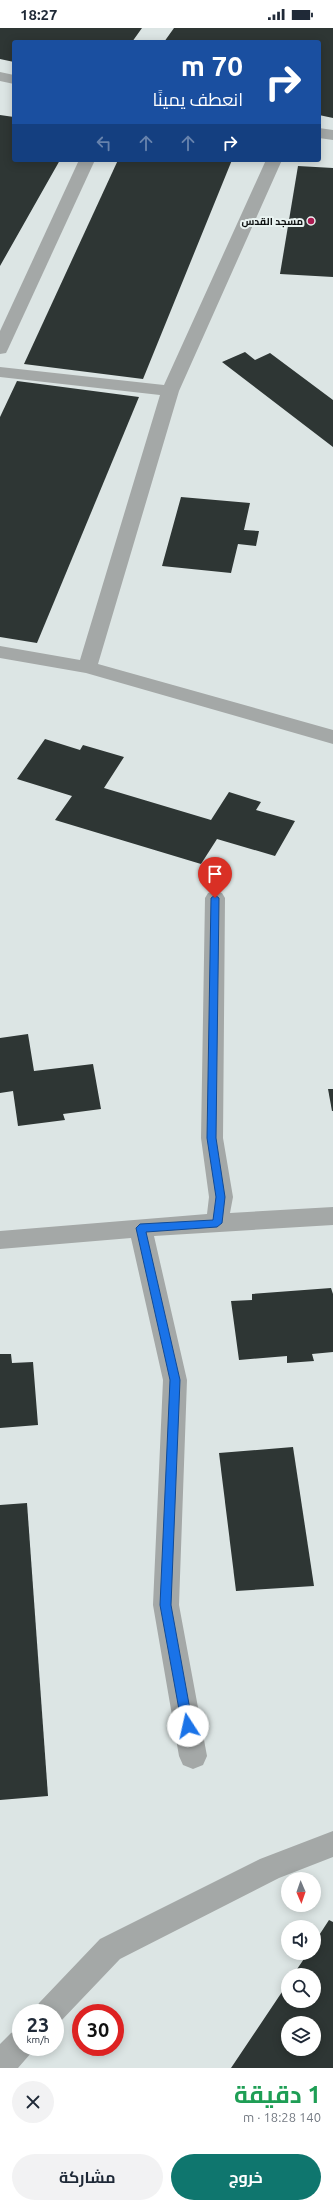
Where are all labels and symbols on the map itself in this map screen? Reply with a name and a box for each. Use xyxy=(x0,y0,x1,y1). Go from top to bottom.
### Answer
place label: مسجد القدس xyxy=(242,216,303,228)
marker: مسجد القدس xyxy=(306,216,316,226)
pin xyxy=(198,857,232,898)
position arrow xyxy=(167,1705,209,1747)
north arrow xyxy=(281,1872,321,1912)
speed limit sign: 30 xyxy=(72,2004,124,2056)

